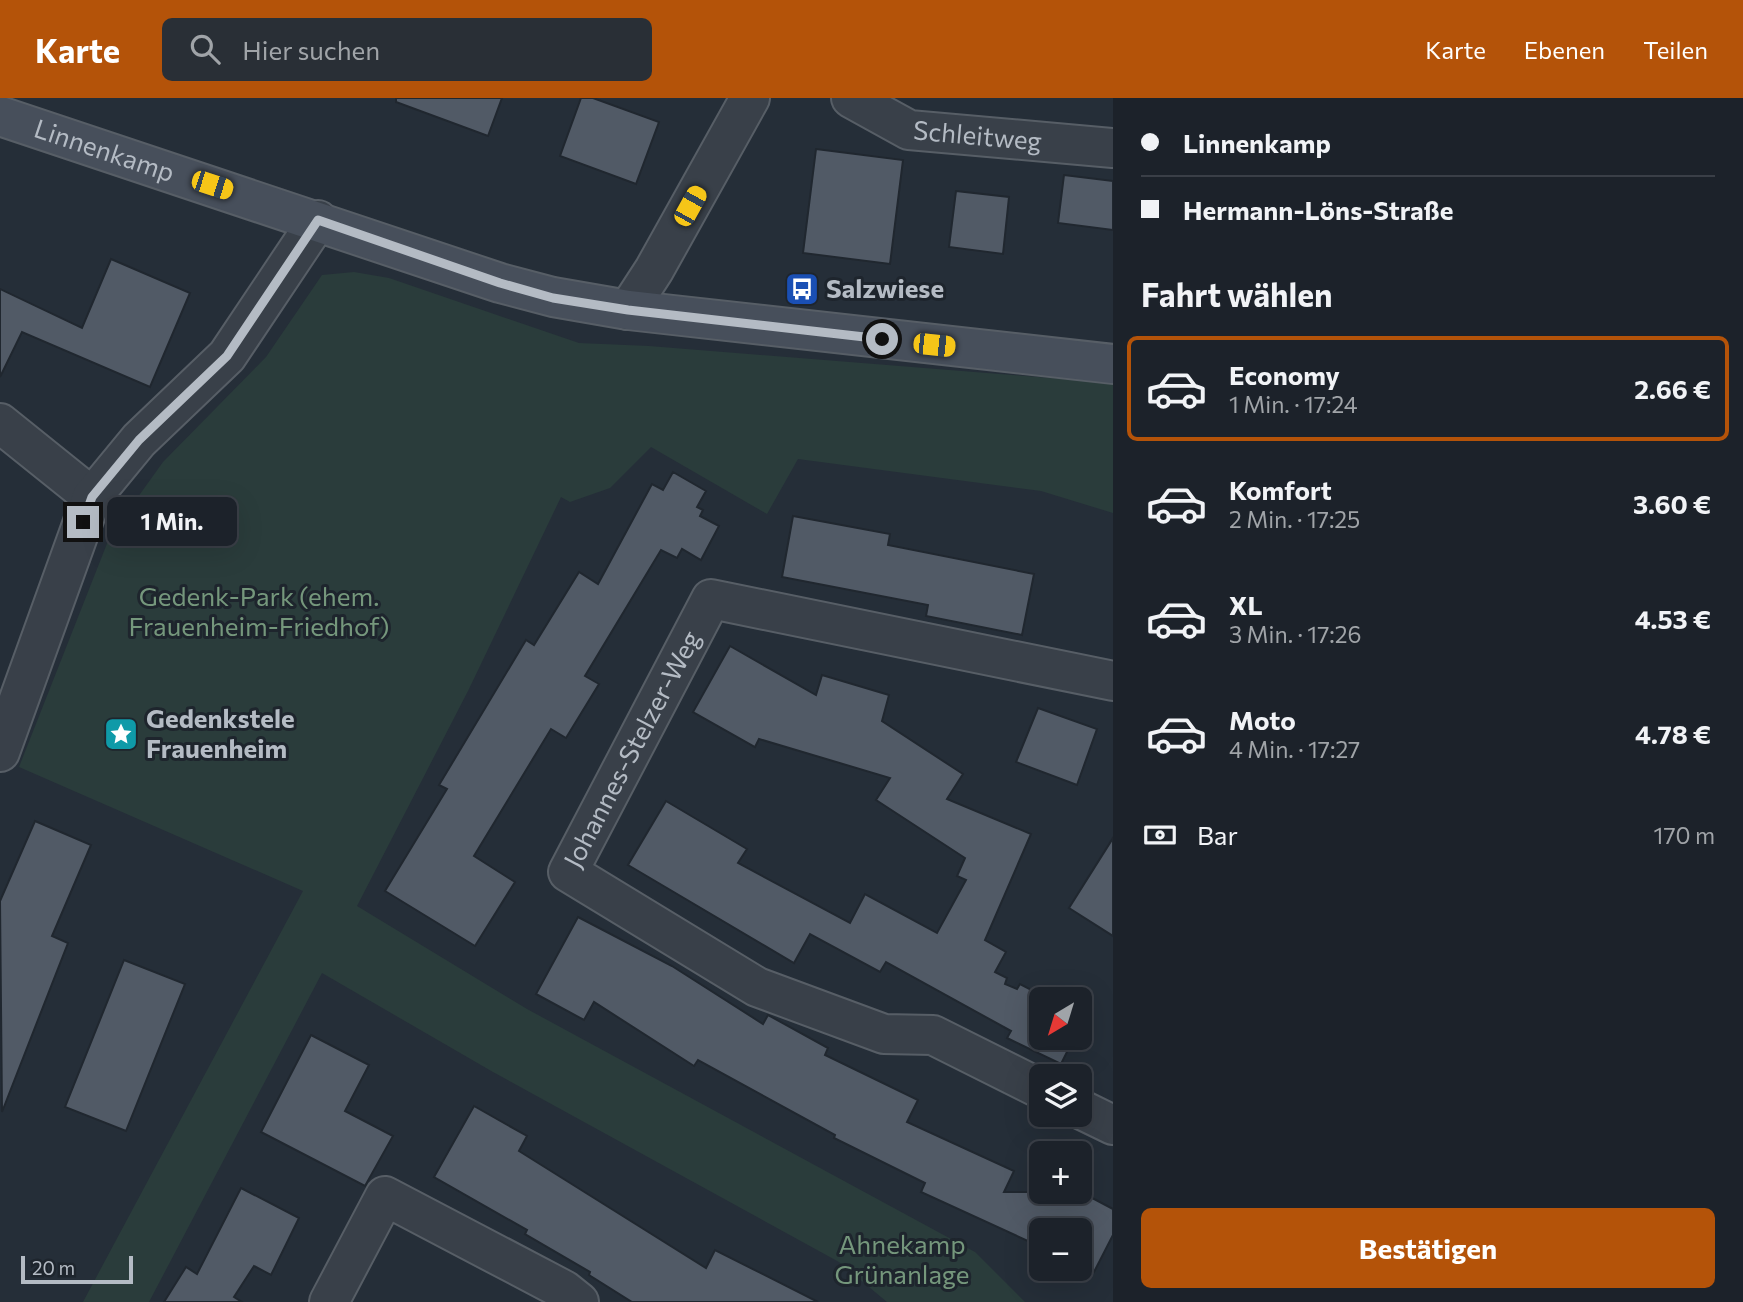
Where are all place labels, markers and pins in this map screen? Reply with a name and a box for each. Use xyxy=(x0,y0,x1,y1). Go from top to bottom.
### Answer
bus stop icon: Salzwiese xyxy=(783,270,821,308)
place label: Salzwiese xyxy=(826,272,944,303)
place label: Gedenkstele Frauenheim xyxy=(146,702,295,763)
place icon: Gedenkstele Frauenheim xyxy=(102,715,140,753)

